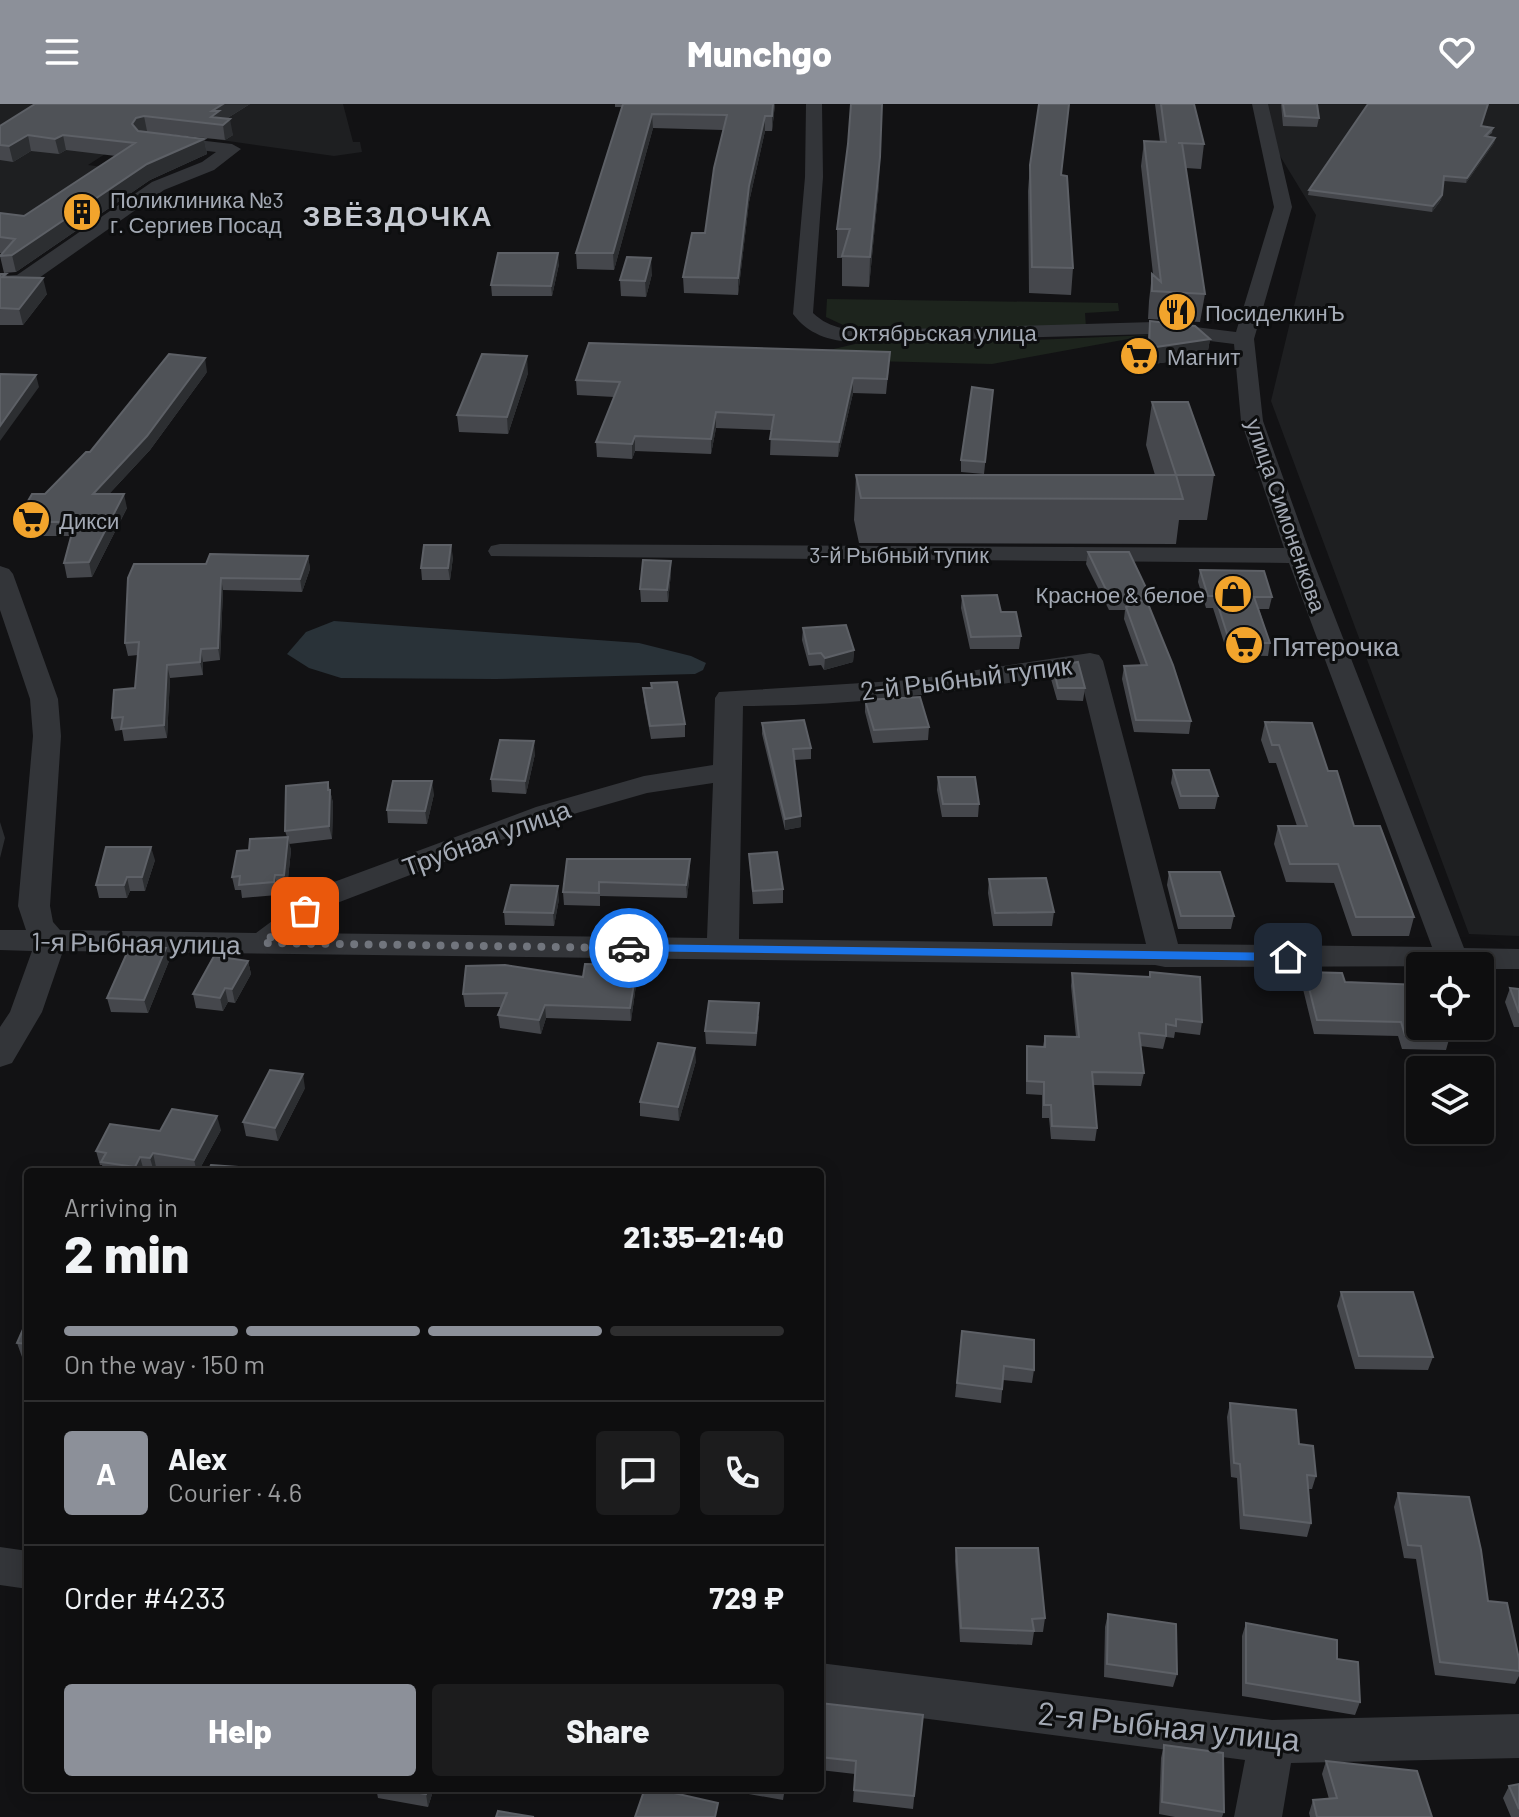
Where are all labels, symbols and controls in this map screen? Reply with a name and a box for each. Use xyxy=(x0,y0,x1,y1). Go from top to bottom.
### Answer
icon: menu xyxy=(40,30,84,74)
icon: heart xyxy=(1435,30,1479,74)
text: Munchgo xyxy=(687,31,832,74)
place label: Поликлиника №3 г. Сергиев Посад xyxy=(110,186,284,238)
building icon: Поликлиника №3 г. Сергиев Посад xyxy=(61,191,103,233)
district label: ЗВЁЗДОЧКА xyxy=(303,198,493,232)
restaurant icon: ПосиделкинЪ xyxy=(1156,291,1198,333)
place label: ПосиделкинЪ xyxy=(1205,299,1345,326)
street label: Октябрьская улица xyxy=(841,319,1037,346)
supermarket icon: Магнит xyxy=(1118,335,1160,377)
place label: Магнит xyxy=(1167,343,1240,369)
street label: улица Симоненкова xyxy=(1241,415,1333,616)
supermarket icon: Дикси xyxy=(10,499,52,541)
place label: Дикси xyxy=(59,507,119,534)
street label: 3-й Рыбный тупик xyxy=(809,541,989,568)
shop icon: Красное & белое xyxy=(1212,573,1254,615)
place label: Красное & белое xyxy=(1035,581,1205,608)
supermarket icon: Пятерочка xyxy=(1223,624,1265,666)
place label: Пятерочка xyxy=(1272,630,1400,661)
street label: 2-й Рыбный тупик xyxy=(859,649,1074,705)
street label: Трубная улица xyxy=(398,792,575,882)
pin xyxy=(271,877,339,945)
icon: bag xyxy=(283,889,327,933)
courier xyxy=(589,908,669,988)
pin xyxy=(1254,923,1322,991)
street label: 1-я Рыбная улица xyxy=(31,925,241,959)
icon: car xyxy=(607,926,651,970)
icon: home xyxy=(1266,935,1310,979)
map controls xyxy=(1406,952,1494,1144)
button: locate xyxy=(1406,952,1494,1040)
button: layers xyxy=(1406,1056,1494,1144)
text: Arriving in xyxy=(64,1191,178,1222)
text: 21:35–21:40 xyxy=(623,1218,784,1254)
text: 2 min xyxy=(64,1221,189,1283)
text: On the way · 150 m xyxy=(64,1348,265,1379)
button: chat xyxy=(596,1431,680,1515)
button: phone xyxy=(700,1431,784,1515)
text: Alex xyxy=(168,1440,227,1476)
text: A xyxy=(96,1455,116,1491)
text: Courier · 4.6 xyxy=(168,1476,302,1507)
text: Order #4233 xyxy=(64,1579,226,1615)
text: 729 ₽ xyxy=(709,1579,784,1615)
button: Help xyxy=(64,1684,416,1776)
button: Share xyxy=(432,1684,784,1776)
street label: 2-я Рыбная улица xyxy=(1036,1692,1302,1759)

